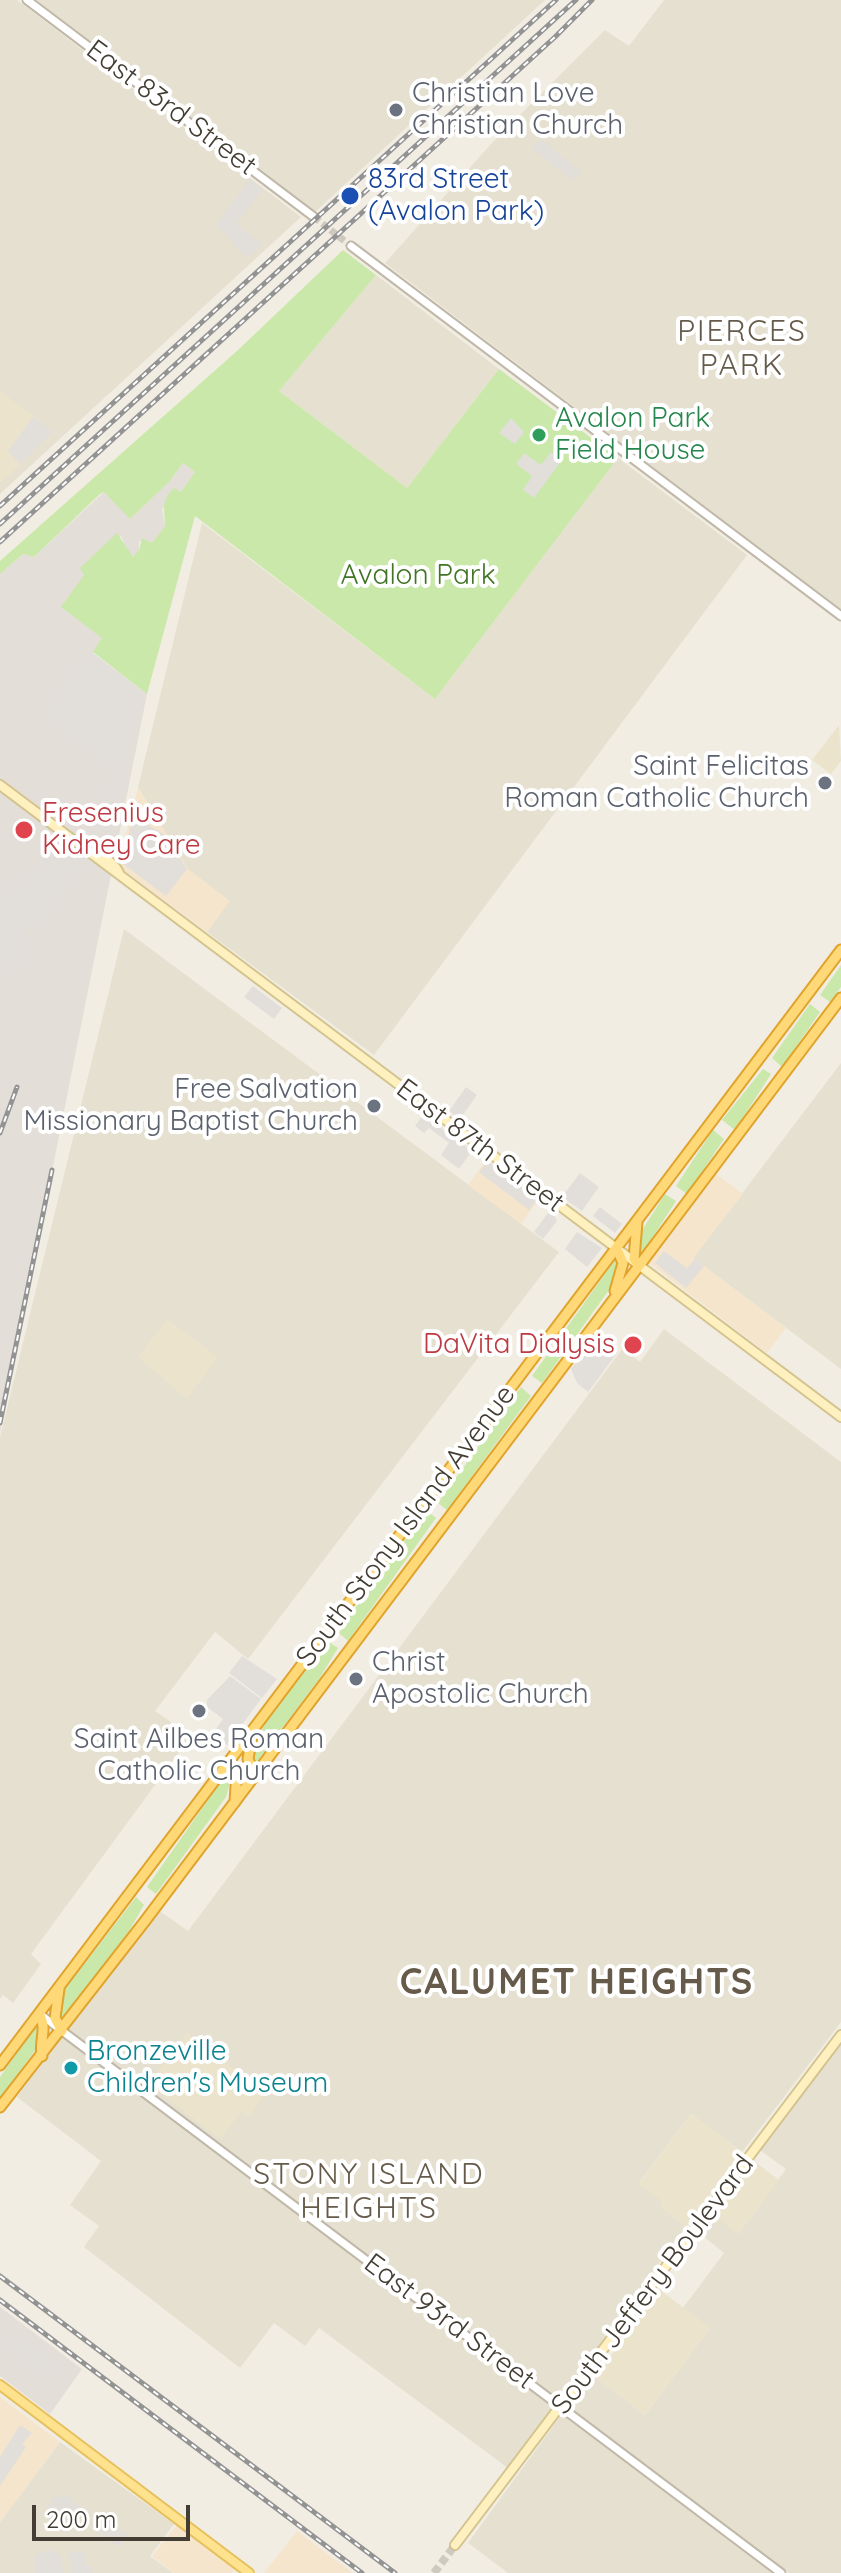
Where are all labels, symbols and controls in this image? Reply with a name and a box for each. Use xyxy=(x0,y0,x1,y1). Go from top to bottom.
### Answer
street label: East 83rd Street xyxy=(79,33,263,183)
place label: Christian Love Christian Church xyxy=(412,77,623,143)
marker: Christian Love Christian Church xyxy=(387,101,405,119)
place label: 83rd Street (Avalon Park) xyxy=(368,163,544,229)
marker: 83rd Street (Avalon Park) xyxy=(339,185,361,207)
district label: PIERCES PARK xyxy=(677,314,807,384)
place label: Avalon Park Field House xyxy=(555,402,710,468)
marker: Avalon Park Field House xyxy=(530,426,548,444)
park label: Avalon Park xyxy=(340,559,496,593)
place label: Saint Felicitas Roman Catholic Church xyxy=(504,750,809,816)
marker: Saint Felicitas Roman Catholic Church xyxy=(816,774,834,792)
place label: Fresenius Kidney Care xyxy=(42,797,201,863)
marker: Fresenius Kidney Care xyxy=(13,819,35,841)
street label: East 87th Street xyxy=(389,1072,571,1220)
place label: Free Salvation Missionary Baptist Church xyxy=(24,1073,358,1139)
marker: Free Salvation Missionary Baptist Church xyxy=(365,1097,383,1115)
place label: DaVita Dialysis xyxy=(423,1328,615,1362)
marker: DaVita Dialysis xyxy=(622,1334,644,1356)
street label: South Stony Island Avenue xyxy=(289,1379,523,1673)
place label: Christ Apostolic Church xyxy=(372,1646,589,1712)
marker: Christ Apostolic Church xyxy=(347,1670,365,1688)
marker: Saint Ailbes Roman Catholic Church xyxy=(190,1702,208,1720)
place label: Saint Ailbes Roman Catholic Church xyxy=(74,1723,324,1789)
district label: CALUMET HEIGHTS xyxy=(400,1961,754,2005)
place label: Bronzeville Children's Museum xyxy=(87,2035,328,2101)
marker: Bronzeville Children's Museum xyxy=(62,2059,80,2077)
street label: South Jeffery Boulevard xyxy=(545,2149,761,2421)
district label: STONY ISLAND HEIGHTS xyxy=(253,2157,485,2228)
street label: East 93rd Street xyxy=(357,2247,541,2397)
scale bar xyxy=(36,2489,194,2539)
text: 200 m xyxy=(46,2504,116,2534)

